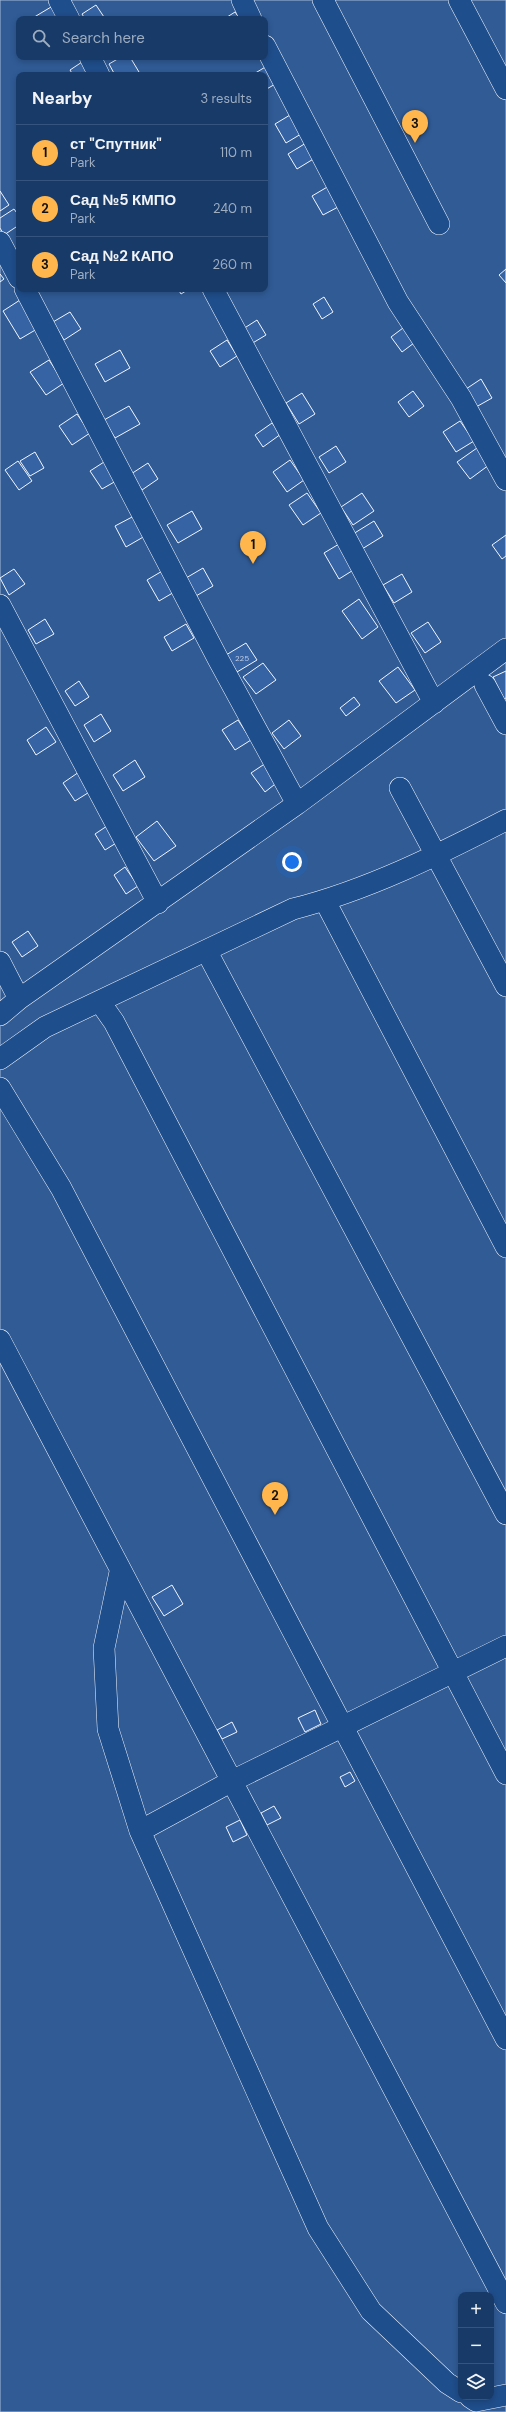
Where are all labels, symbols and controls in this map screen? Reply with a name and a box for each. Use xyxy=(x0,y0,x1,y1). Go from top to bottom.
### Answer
search box xyxy=(16,16,268,60)
icon: search xyxy=(30,27,52,49)
text: Search here xyxy=(62,28,145,48)
text: Nearby xyxy=(32,87,92,109)
text: 3 results xyxy=(200,90,252,107)
pin: 3 xyxy=(402,110,428,143)
text: ст "Спутник" xyxy=(70,134,162,154)
text: 1 xyxy=(43,144,47,161)
text: 110 m xyxy=(220,144,252,161)
text: Park xyxy=(70,154,96,171)
text: Сад №5 КМПО xyxy=(70,190,176,210)
text: 2 xyxy=(41,200,49,217)
text: 240 m xyxy=(213,200,252,217)
text: Park xyxy=(70,210,96,227)
text: Сад №2 КАПО xyxy=(70,246,174,266)
text: 3 xyxy=(41,256,49,273)
text: 260 m xyxy=(212,256,252,273)
text: Park xyxy=(70,266,96,283)
pin: 1 xyxy=(240,531,266,564)
house number: 225 xyxy=(235,653,249,663)
your location xyxy=(282,852,302,872)
pin: 2 xyxy=(262,1482,288,1515)
map controls xyxy=(458,2292,494,2400)
button: + xyxy=(458,2292,494,2328)
button: − xyxy=(458,2328,494,2364)
button: layers xyxy=(458,2364,494,2400)

